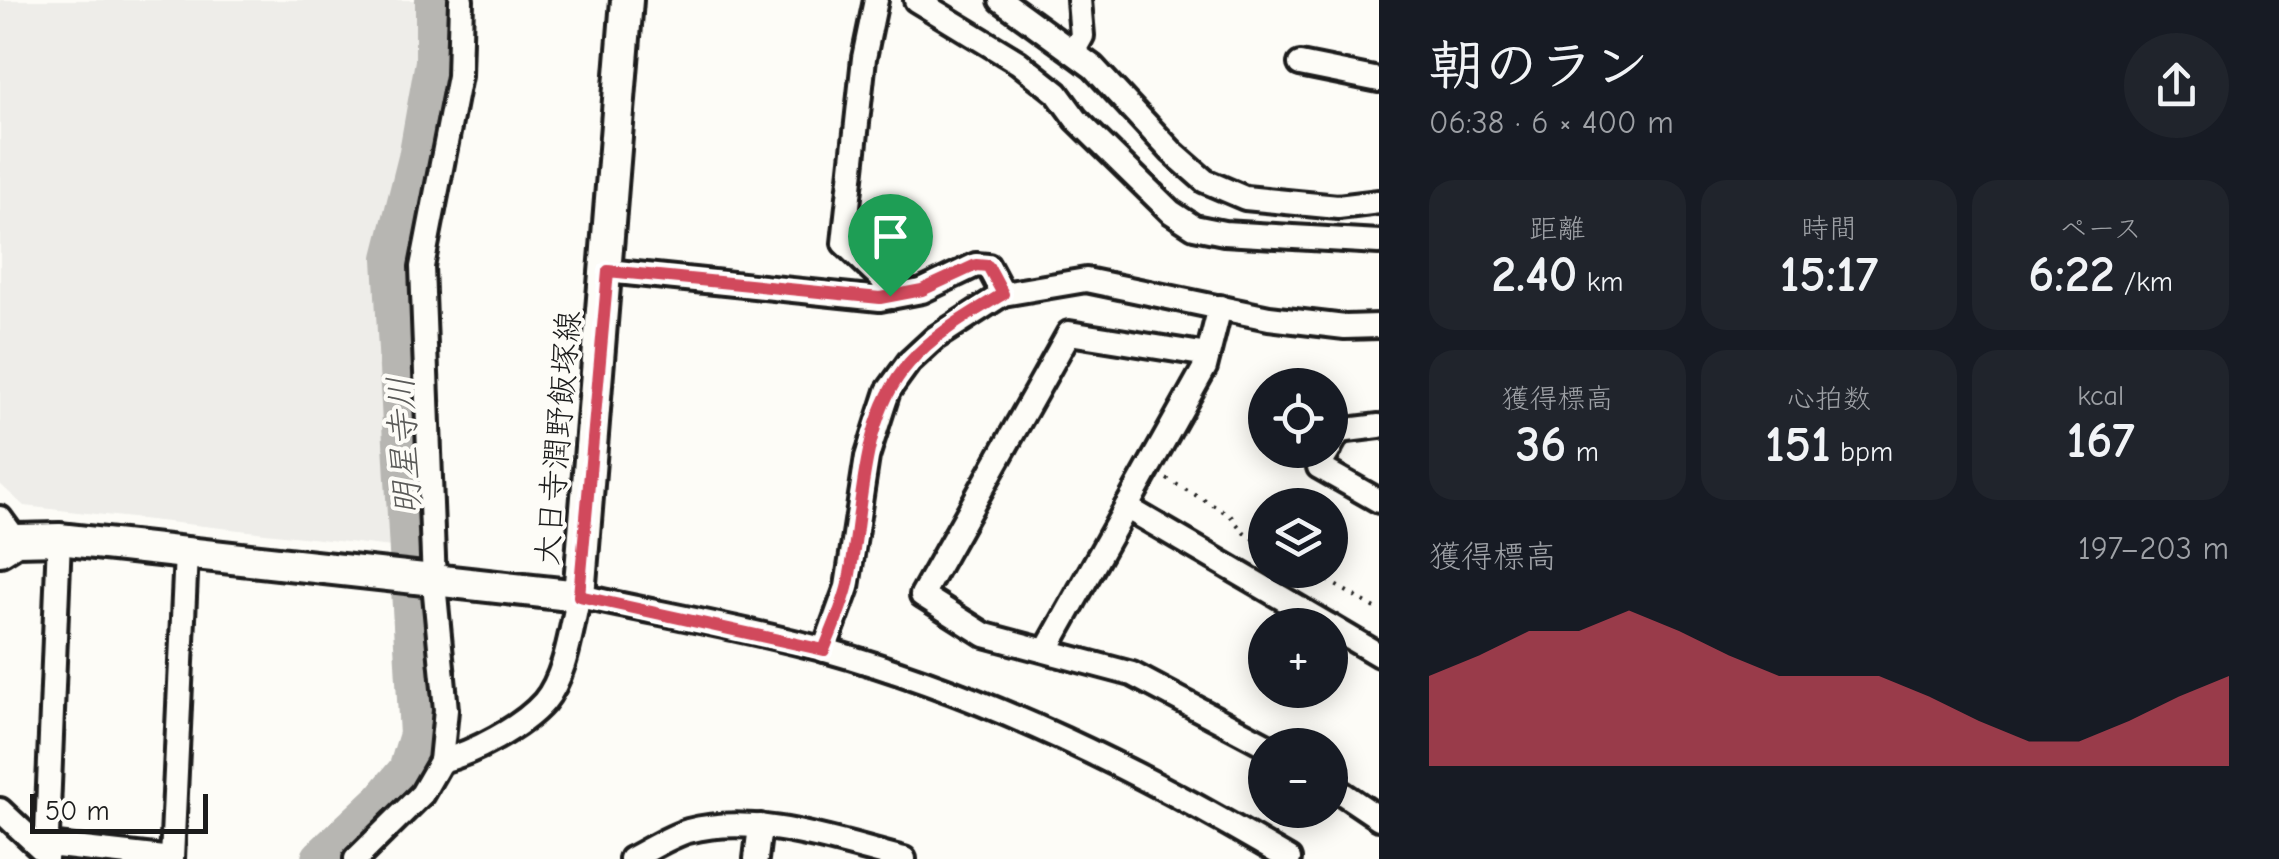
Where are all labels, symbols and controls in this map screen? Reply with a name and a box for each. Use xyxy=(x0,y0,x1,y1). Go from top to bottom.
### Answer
button: share xyxy=(2124,33,2229,138)
text: 朝のラン xyxy=(1429,34,1649,98)
text: 06:38 · 6 × 400 m xyxy=(1429,104,1674,141)
pin xyxy=(848,194,933,297)
icon: arrive xyxy=(863,209,918,264)
text: 距離 xyxy=(1529,213,1585,245)
text: 時間 xyxy=(1801,213,1857,245)
text: ペース xyxy=(2059,213,2142,245)
text: 2.40 xyxy=(1491,246,1577,304)
text: 15:17 xyxy=(1780,246,1878,304)
text: 6:22 xyxy=(2028,246,2115,304)
text: km xyxy=(1577,266,1623,298)
text: /km xyxy=(2115,266,2173,298)
street label: 大日寺潤野飯塚線 xyxy=(528,309,588,567)
map controls xyxy=(1248,368,1348,828)
button: locate xyxy=(1248,368,1348,468)
water label: 明星寺川 xyxy=(380,375,428,517)
text: kcal xyxy=(2077,380,2124,412)
text: 獲得標高 xyxy=(1501,383,1613,415)
text: 心拍数 xyxy=(1787,383,1871,415)
text: 167 xyxy=(2067,412,2135,470)
text: 36 xyxy=(1516,416,1566,474)
text: 151 xyxy=(1765,416,1831,474)
text: m xyxy=(1566,436,1599,468)
text: bpm xyxy=(1831,436,1893,468)
button: layers xyxy=(1248,488,1348,588)
text: 197–203 m xyxy=(2078,530,2229,567)
text: 獲得標高 xyxy=(1429,538,1557,575)
button: + xyxy=(1248,608,1348,708)
button: − xyxy=(1248,728,1348,828)
scale bar xyxy=(30,789,208,834)
text: 50 m xyxy=(45,795,110,827)

